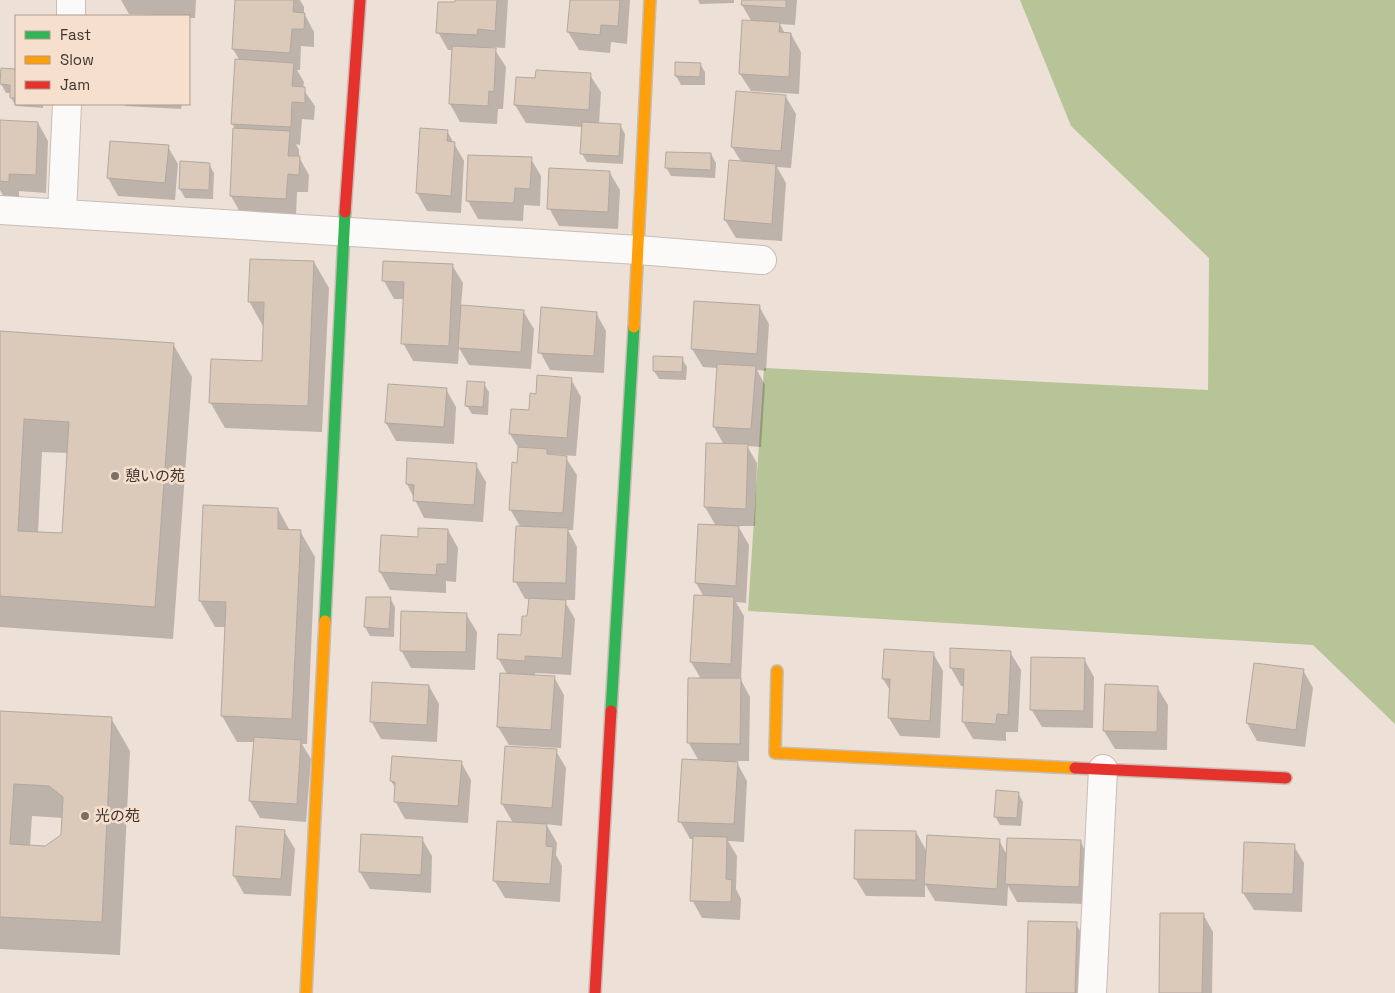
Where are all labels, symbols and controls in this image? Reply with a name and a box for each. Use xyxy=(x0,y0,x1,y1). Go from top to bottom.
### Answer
legend xyxy=(15,15,190,105)
text: Fast xyxy=(60,25,91,44)
text: Slow xyxy=(60,50,94,69)
text: Jam xyxy=(60,75,90,94)
place label: 憩いの苑 xyxy=(125,466,185,485)
marker: 憩いの苑 xyxy=(109,470,121,482)
place label: 光の苑 xyxy=(95,806,140,825)
marker: 光の苑 xyxy=(79,810,91,822)

